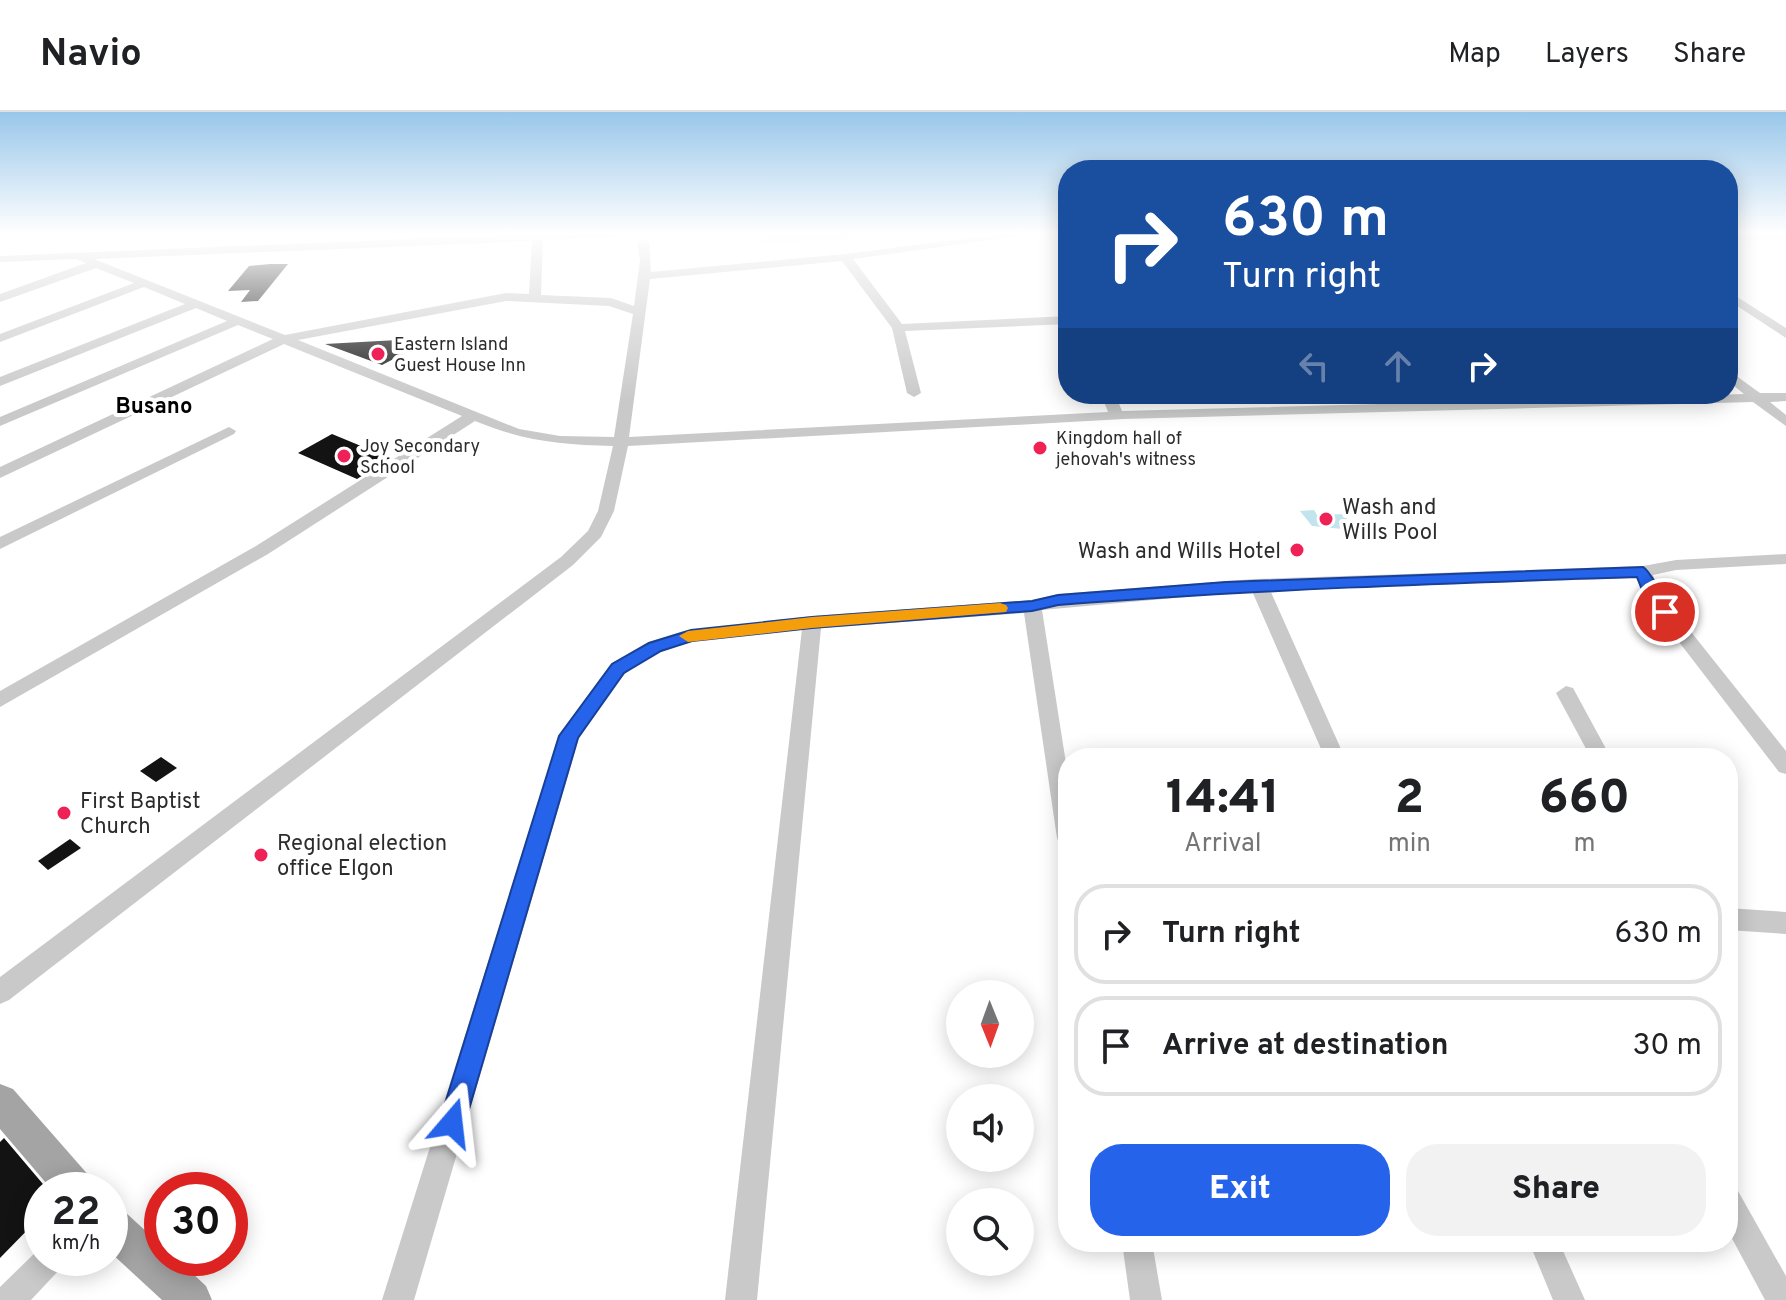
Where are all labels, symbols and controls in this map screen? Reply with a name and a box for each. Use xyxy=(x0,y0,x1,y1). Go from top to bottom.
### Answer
text: Navio xyxy=(40,31,142,80)
text: Map xyxy=(1448,37,1501,73)
text: Layers xyxy=(1545,37,1629,73)
text: Share xyxy=(1673,37,1746,73)
text: 630 m xyxy=(1222,186,1389,256)
icon: right xyxy=(1090,192,1194,296)
text: Turn right xyxy=(1222,255,1381,301)
place label: Eastern Island Guest House Inn xyxy=(394,334,526,378)
icon: left xyxy=(1292,344,1336,388)
icon: ahead xyxy=(1376,344,1420,388)
icon: right xyxy=(1460,344,1504,388)
marker: Eastern Island Guest House Inn xyxy=(369,345,387,363)
district label: Busano xyxy=(116,394,192,421)
place label: Kingdom hall of jehovah's witness xyxy=(1055,428,1196,472)
place label: Joy Secondary School xyxy=(360,436,480,480)
marker: Kingdom hall of jehovah's witness xyxy=(1031,439,1049,457)
marker: Joy Secondary School xyxy=(335,447,353,465)
place label: Wash and Wills Pool xyxy=(1342,495,1438,547)
marker: Wash and Wills Pool xyxy=(1317,510,1335,528)
place label: Wash and Wills Hotel xyxy=(1078,539,1281,566)
marker: Wash and Wills Hotel xyxy=(1288,541,1306,559)
pin xyxy=(1631,578,1699,646)
icon: arrive xyxy=(1643,590,1687,634)
text: 14:41 xyxy=(1166,770,1280,830)
text: 2 xyxy=(1395,770,1424,830)
text: 660 xyxy=(1539,770,1630,830)
place label: First Baptist Church xyxy=(80,789,200,841)
marker: First Baptist Church xyxy=(55,804,73,822)
text: Arrival xyxy=(1184,828,1262,861)
text: min xyxy=(1388,828,1431,861)
text: m xyxy=(1573,828,1595,861)
place label: Regional election office Elgon xyxy=(277,831,447,883)
marker: Regional election office Elgon xyxy=(252,846,270,864)
icon: right xyxy=(1094,912,1138,956)
text: Turn right xyxy=(1162,916,1300,953)
text: 630 m xyxy=(1615,916,1702,953)
north arrow xyxy=(946,980,1034,1068)
map controls xyxy=(946,980,1034,1276)
icon: arrive xyxy=(1094,1024,1138,1068)
text: Arrive at destination xyxy=(1162,1028,1448,1065)
text: 30 m xyxy=(1633,1028,1702,1065)
position arrow xyxy=(410,1081,494,1165)
button: sound xyxy=(946,1084,1034,1172)
button: Exit xyxy=(1090,1144,1390,1236)
button: Share xyxy=(1406,1144,1706,1236)
speed limit sign: 30 xyxy=(144,1172,248,1276)
button: search xyxy=(946,1188,1034,1276)
text: 22 xyxy=(52,1189,100,1239)
text: km/h xyxy=(52,1231,100,1257)

